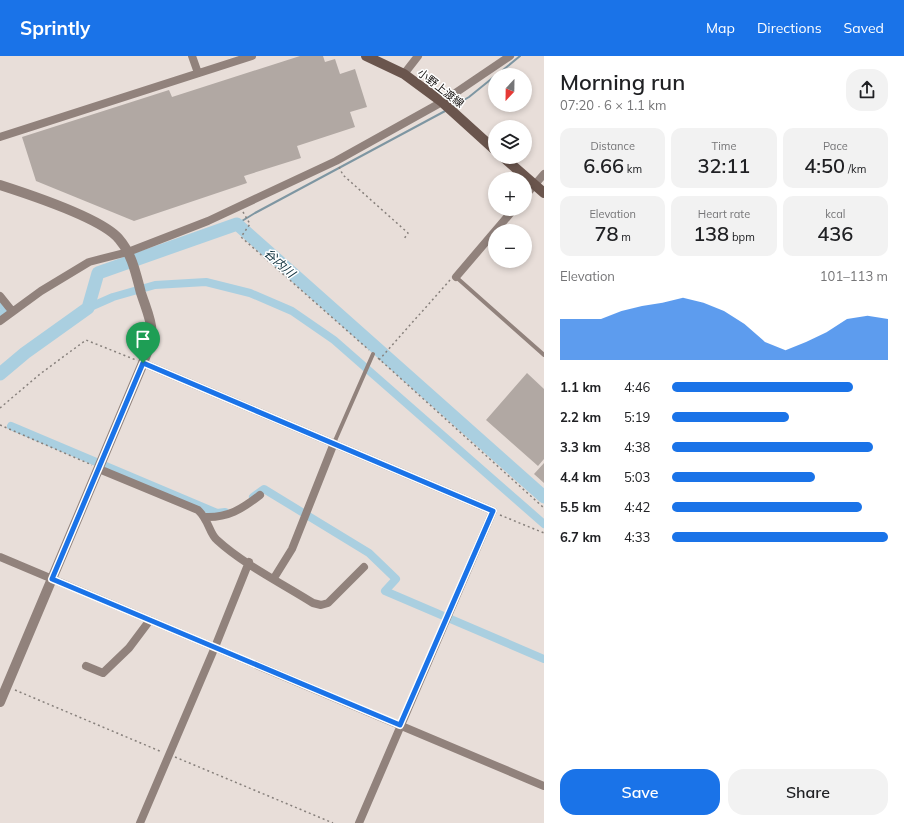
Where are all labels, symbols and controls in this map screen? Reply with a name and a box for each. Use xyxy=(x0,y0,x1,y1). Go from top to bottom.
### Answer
text: Sprintly xyxy=(20,16,90,40)
text: Map xyxy=(706,19,735,37)
text: Directions xyxy=(757,19,822,37)
text: Saved xyxy=(844,19,884,37)
street label: 小野上渡線 xyxy=(415,66,467,110)
north arrow xyxy=(488,68,532,112)
map controls xyxy=(488,68,532,268)
text: Morning run xyxy=(560,68,685,96)
button: share xyxy=(846,69,888,111)
text: 07:20 · 6 × 1.1 km xyxy=(560,97,666,113)
button: layers xyxy=(488,120,532,164)
text: Distance xyxy=(590,139,635,153)
text: Time xyxy=(712,139,736,153)
text: Pace xyxy=(823,139,848,153)
text: 6.66 xyxy=(583,153,624,178)
text: 32:11 xyxy=(698,153,750,178)
text: 4:50 xyxy=(804,153,845,178)
text: km xyxy=(624,162,642,176)
text: /km xyxy=(845,162,866,176)
button: + xyxy=(488,172,532,216)
text: Elevation xyxy=(589,207,636,221)
text: Heart rate xyxy=(698,207,750,221)
text: kcal xyxy=(825,207,845,221)
text: 78 xyxy=(594,221,618,246)
text: 138 xyxy=(693,221,729,246)
text: 436 xyxy=(817,221,853,246)
button: − xyxy=(488,224,532,268)
text: m xyxy=(618,230,631,244)
text: bpm xyxy=(729,230,755,244)
water label: 谷内川 xyxy=(262,245,300,282)
text: Elevation xyxy=(560,268,615,284)
text: 101–113 m xyxy=(820,268,888,284)
pin xyxy=(126,322,160,363)
icon: arrive xyxy=(132,328,154,350)
text: 1.1 km xyxy=(560,379,601,395)
text: 4:46 xyxy=(624,379,650,395)
text: 2.2 km xyxy=(560,409,601,425)
text: 5:19 xyxy=(624,409,650,425)
text: 3.3 km xyxy=(560,439,601,455)
text: 4:38 xyxy=(624,439,650,455)
text: 4.4 km xyxy=(560,469,601,485)
text: 5:03 xyxy=(624,469,650,485)
text: 5.5 km xyxy=(560,499,601,515)
text: 4:42 xyxy=(624,499,650,515)
text: 6.7 km xyxy=(560,529,601,545)
text: 4:33 xyxy=(624,529,650,545)
button: Save xyxy=(560,769,720,815)
button: Share xyxy=(728,769,888,815)

